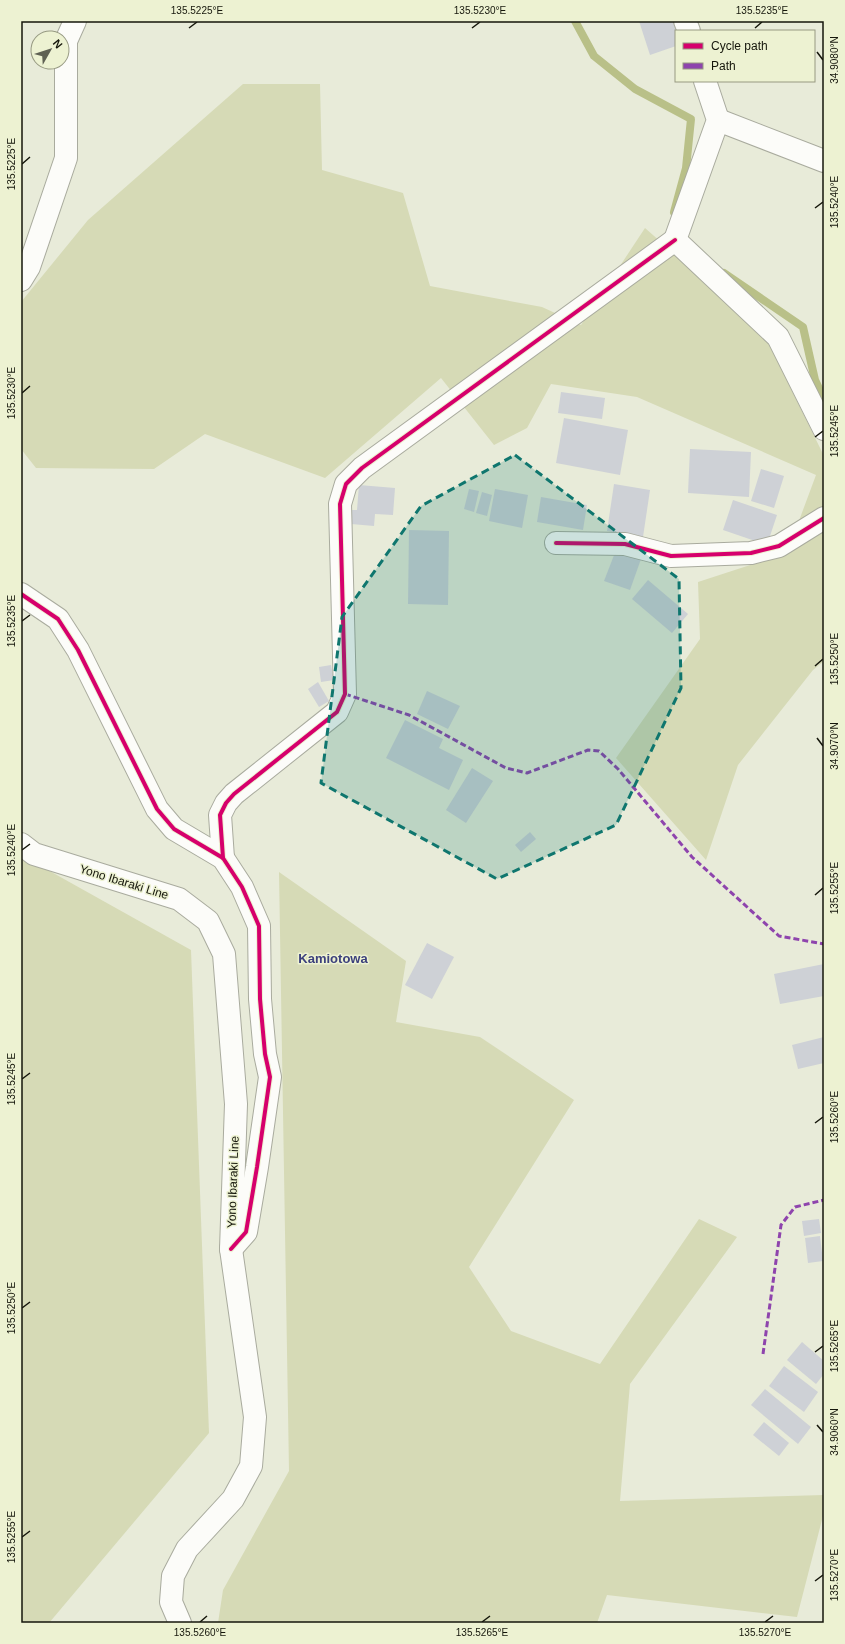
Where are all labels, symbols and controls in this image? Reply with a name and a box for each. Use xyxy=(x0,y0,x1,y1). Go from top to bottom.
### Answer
text: 135.5225°E xyxy=(171,5,224,16)
text: 135.5230°E xyxy=(454,5,507,16)
text: 135.5235°E xyxy=(736,5,789,16)
north arrow xyxy=(30,30,70,70)
legend xyxy=(675,30,815,82)
text: 34.9080°N xyxy=(829,36,840,84)
text: N xyxy=(51,37,65,51)
text: Cycle path xyxy=(711,39,768,53)
text: Path xyxy=(711,59,736,73)
text: 135.5225°E xyxy=(6,137,17,190)
text: 135.5240°E xyxy=(829,175,840,228)
text: 135.5230°E xyxy=(6,366,17,419)
text: 135.5245°E xyxy=(829,404,840,457)
text: 135.5235°E xyxy=(6,594,17,647)
text: 135.5250°E xyxy=(829,632,840,685)
text: 34.9070°N xyxy=(829,722,840,770)
text: 135.5240°E xyxy=(6,823,17,876)
text: 135.5255°E xyxy=(829,861,840,914)
street label: Yono Ibaraki Line xyxy=(78,862,170,902)
district label: Kamiotowa xyxy=(298,951,368,966)
text: 135.5245°E xyxy=(6,1052,17,1105)
text: 135.5260°E xyxy=(829,1090,840,1143)
street label: Yono Ibaraki Line xyxy=(224,1135,242,1228)
text: 135.5250°E xyxy=(6,1281,17,1334)
text: 135.5265°E xyxy=(829,1319,840,1372)
text: 34.9060°N xyxy=(829,1408,840,1456)
text: 135.5255°E xyxy=(6,1510,17,1563)
text: 135.5270°E xyxy=(829,1548,840,1601)
text: 135.5260°E xyxy=(174,1627,227,1638)
text: 135.5265°E xyxy=(456,1627,509,1638)
text: 135.5270°E xyxy=(739,1627,792,1638)

